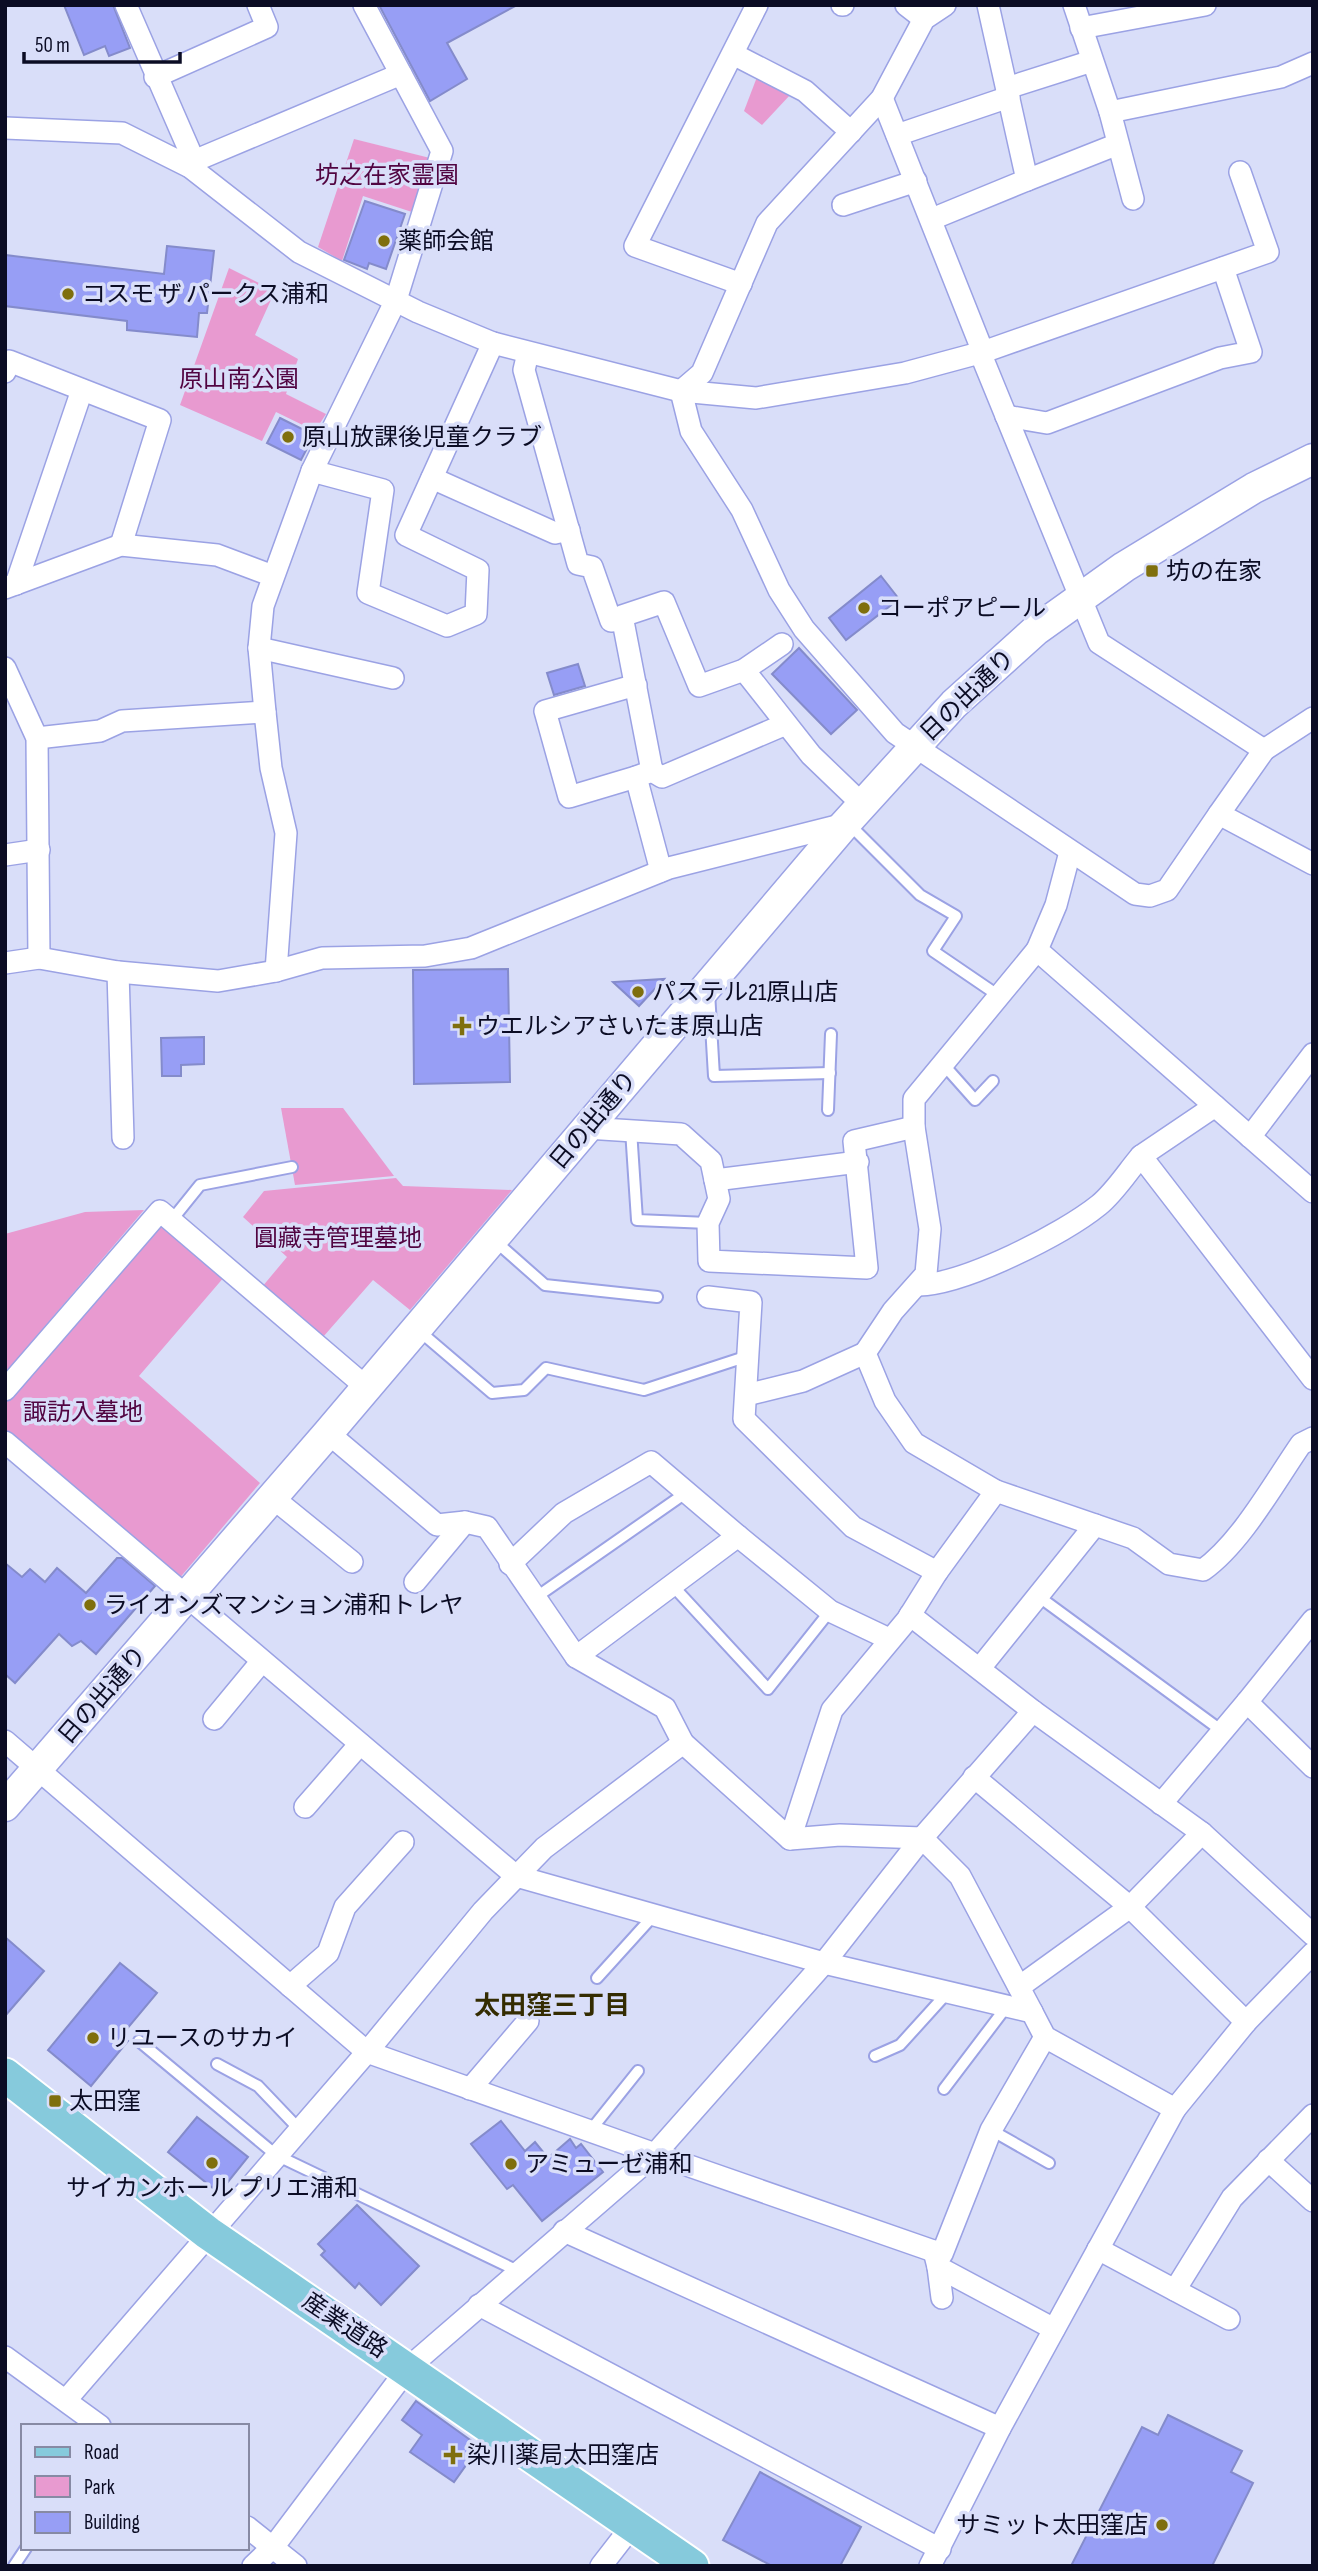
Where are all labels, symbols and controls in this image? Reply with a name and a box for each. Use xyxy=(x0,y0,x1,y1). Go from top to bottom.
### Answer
scale bar xyxy=(24,21,180,65)
text: 50 m xyxy=(35,33,70,58)
park label: 坊之在家霊園 xyxy=(315,161,459,190)
place label: 薬師会館 xyxy=(398,227,494,256)
marker: 薬師会館 xyxy=(376,233,392,249)
place label: コスモ ザ パークス浦和 xyxy=(82,280,329,309)
marker: コスモ ザ パークス浦和 xyxy=(60,286,76,302)
park label: 原山南公園 xyxy=(179,365,299,394)
place label: 原山放課後児童クラブ xyxy=(302,423,542,452)
marker: 原山放課後児童クラブ xyxy=(280,429,296,445)
place label: 坊の在家 xyxy=(1166,557,1262,586)
marker: 坊の在家 xyxy=(1144,563,1160,579)
place label: コーポアピール xyxy=(878,594,1046,623)
marker: コーポアピール xyxy=(856,600,872,616)
street label: 日の出通り xyxy=(914,643,1021,747)
place label: パステル21原山店 xyxy=(652,978,838,1007)
marker: パステル21原山店 xyxy=(630,984,646,1000)
place label: ウエルシアさいたま原山店 xyxy=(476,1012,763,1041)
marker: ウエルシアさいたま原山店 xyxy=(454,1018,470,1034)
street label: 日の出通り xyxy=(544,1065,643,1176)
park label: 圓藏寺管理墓地 xyxy=(254,1224,422,1253)
park label: 諏訪入墓地 xyxy=(23,1398,143,1427)
place label: ライオンズマンション浦和トレヤ xyxy=(104,1591,464,1620)
marker: ライオンズマンション浦和トレヤ xyxy=(82,1597,98,1613)
street label: 日の出通り xyxy=(52,1641,153,1750)
district label: 太田窪三丁目 xyxy=(474,1991,630,2022)
place label: リユースのサカイ xyxy=(107,2024,298,2053)
marker: リユースのサカイ xyxy=(85,2030,101,2046)
place label: 太田窪 xyxy=(69,2087,141,2116)
marker: 太田窪 xyxy=(47,2093,63,2109)
place label: アミューゼ浦和 xyxy=(525,2150,693,2179)
marker: サイカンホール プリエ浦和 xyxy=(204,2155,220,2171)
marker: アミューゼ浦和 xyxy=(503,2156,519,2172)
place label: サイカンホール プリエ浦和 xyxy=(66,2174,358,2203)
street label: 産業道路 xyxy=(297,2287,393,2364)
legend xyxy=(21,2424,248,2550)
text: Road xyxy=(84,2440,119,2465)
place label: 染川薬局太田窪店 xyxy=(467,2441,659,2470)
marker: 染川薬局太田窪店 xyxy=(445,2447,461,2463)
text: Park xyxy=(84,2475,115,2500)
text: Building xyxy=(84,2510,140,2535)
place label: サミット太田窪店 xyxy=(956,2511,1148,2540)
marker: サミット太田窪店 xyxy=(1154,2517,1170,2533)

